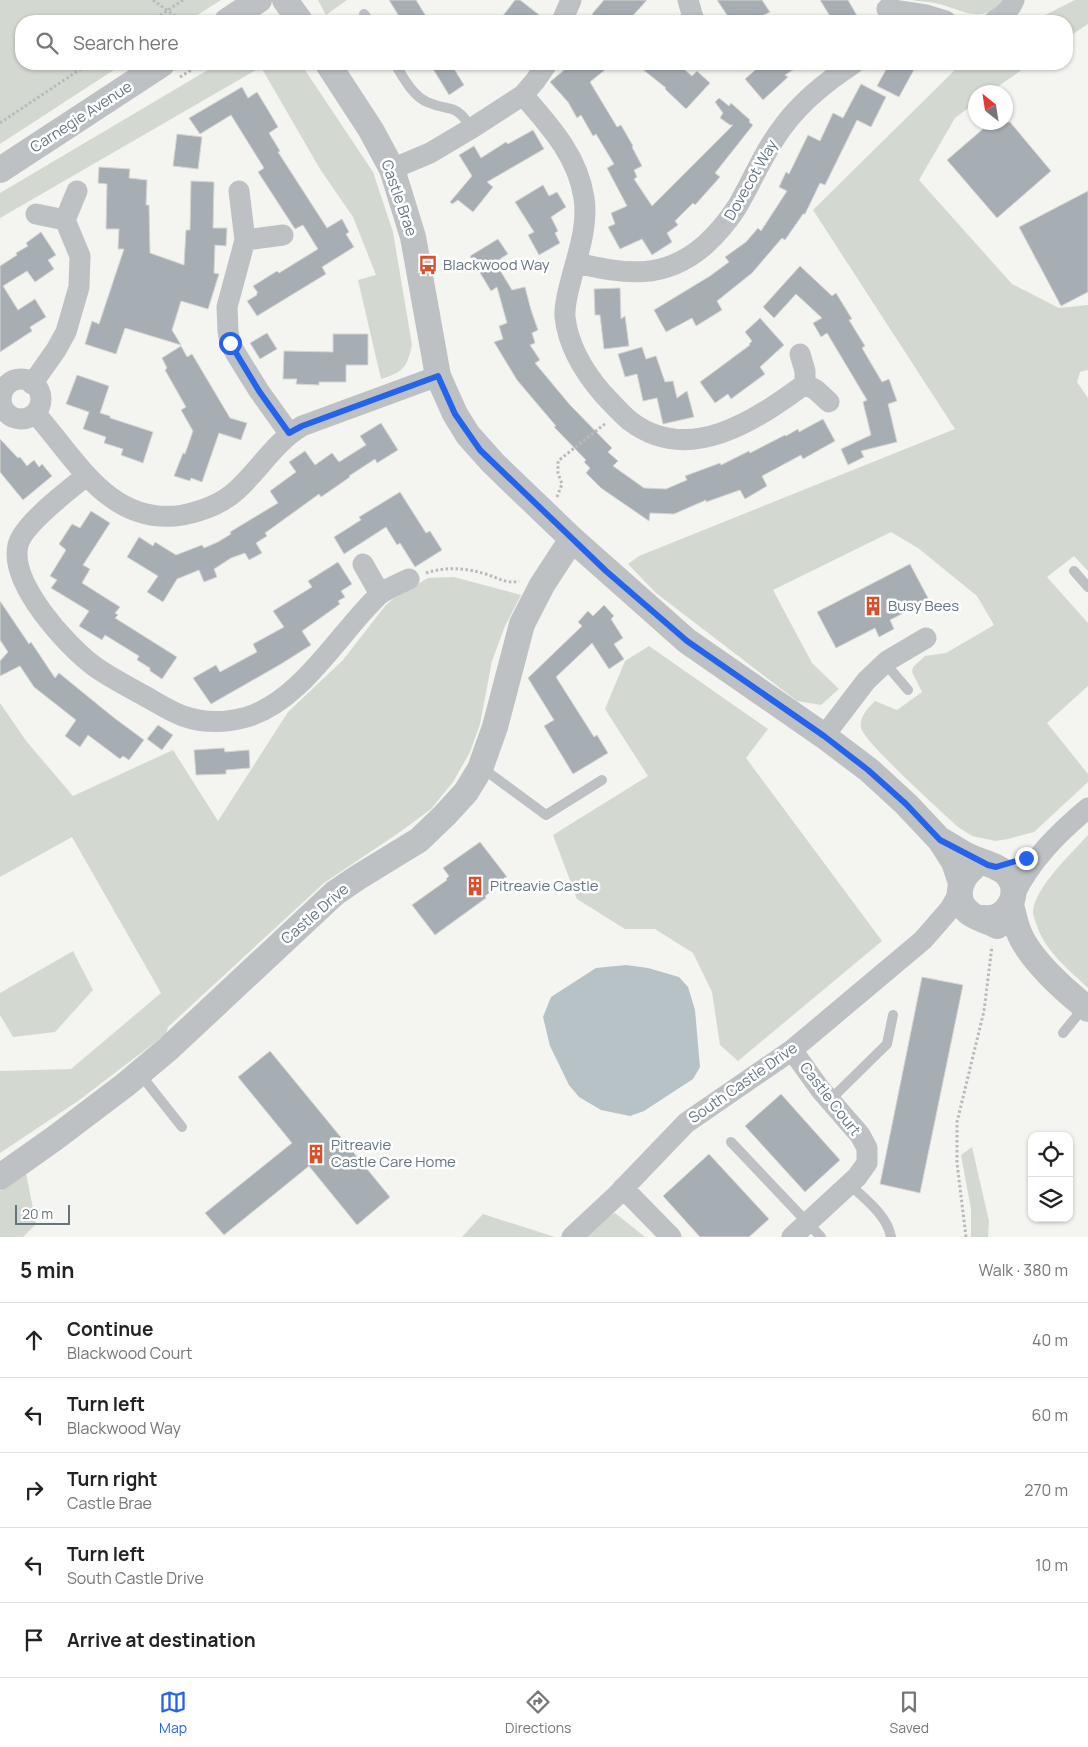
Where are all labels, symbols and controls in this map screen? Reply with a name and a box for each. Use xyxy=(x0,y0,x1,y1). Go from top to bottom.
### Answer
search box xyxy=(15,15,1073,70)
icon: search xyxy=(33,29,61,57)
text: Search here xyxy=(73,30,179,56)
street label: Carnegie Avenue xyxy=(26,76,136,157)
north arrow xyxy=(968,85,1013,130)
street label: Dovecot Way xyxy=(719,136,782,224)
street label: Castle Brae xyxy=(377,157,422,239)
bus stop icon: Blackwood Way xyxy=(417,254,439,276)
place label: Blackwood Way xyxy=(443,254,550,275)
route start xyxy=(219,332,242,355)
building icon: Busy Bees xyxy=(862,595,884,617)
place label: Busy Bees xyxy=(888,595,959,616)
route end xyxy=(1015,847,1038,870)
building icon: Pitreavie Castle xyxy=(464,875,486,897)
place label: Pitreavie Castle xyxy=(490,875,599,896)
street label: Castle Drive xyxy=(276,878,353,949)
street label: South Castle Drive xyxy=(684,1037,801,1128)
street label: Castle Court xyxy=(795,1057,866,1140)
map controls xyxy=(1028,1132,1073,1222)
button: locate xyxy=(1028,1132,1073,1177)
place label: Pitreavie Castle Care Home xyxy=(331,1134,456,1172)
building icon: Pitreavie Castle Care Home xyxy=(305,1143,327,1165)
button: layers xyxy=(1028,1177,1073,1222)
scale bar xyxy=(15,1202,70,1225)
text: 20 m xyxy=(22,1204,53,1223)
text: 5 min xyxy=(20,1256,74,1284)
text: Walk · 380 m xyxy=(979,1259,1068,1281)
text: Continue xyxy=(67,1316,153,1342)
icon: ahead xyxy=(20,1326,48,1354)
text: 40 m xyxy=(1032,1329,1068,1351)
text: Blackwood Court xyxy=(67,1342,192,1364)
text: Turn left xyxy=(67,1391,145,1417)
icon: left xyxy=(20,1401,48,1429)
text: 60 m xyxy=(1032,1404,1068,1426)
text: Blackwood Way xyxy=(67,1417,181,1439)
text: Turn right xyxy=(67,1466,157,1492)
icon: right xyxy=(20,1476,48,1504)
text: 270 m xyxy=(1024,1479,1068,1501)
text: Castle Brae xyxy=(67,1492,152,1514)
text: Turn left xyxy=(67,1541,145,1567)
icon: left xyxy=(20,1551,48,1579)
text: 10 m xyxy=(1035,1554,1068,1576)
text: South Castle Drive xyxy=(67,1567,204,1589)
icon: arrive xyxy=(20,1626,48,1654)
text: Arrive at destination xyxy=(67,1627,256,1653)
tab: Map xyxy=(159,1688,187,1737)
tab: Directions xyxy=(505,1688,571,1737)
tab: Saved xyxy=(890,1688,929,1737)

